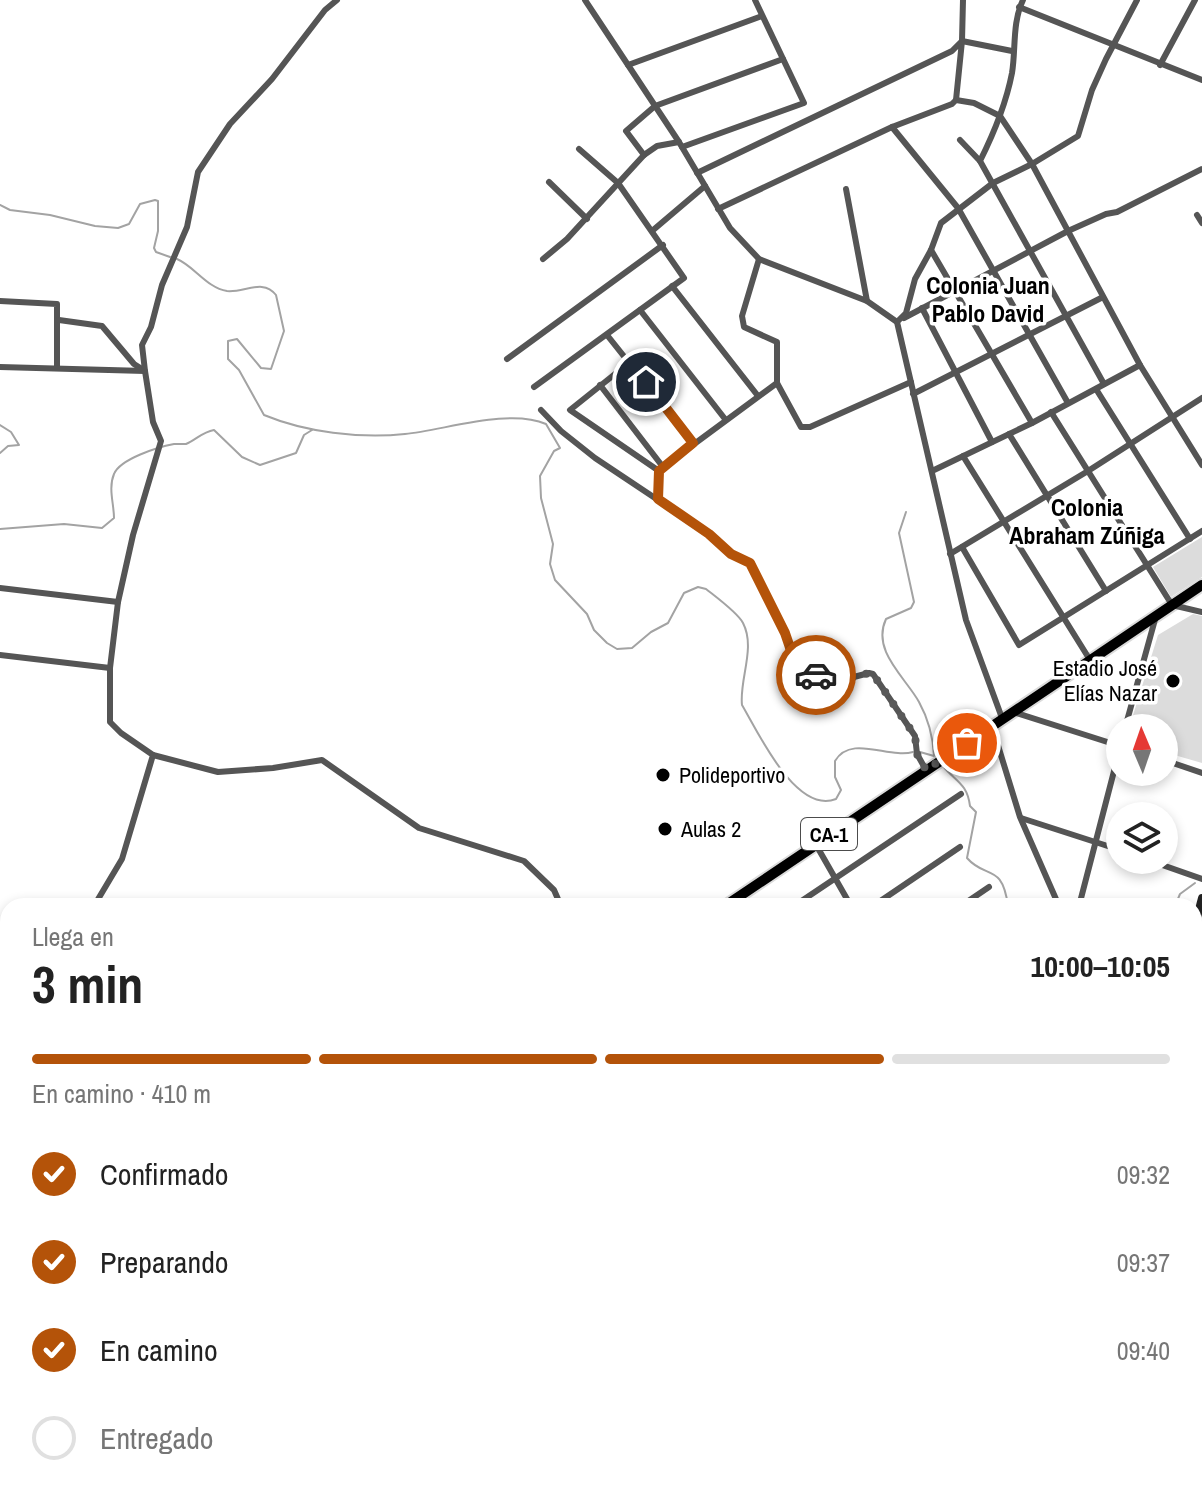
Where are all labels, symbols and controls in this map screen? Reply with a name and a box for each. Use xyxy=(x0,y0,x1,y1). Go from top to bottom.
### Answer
district label: Colonia Juan Pablo David xyxy=(926,269,1050,329)
pin xyxy=(612,348,680,416)
icon: home xyxy=(624,360,668,404)
district label: Colonia Abraham Zúñiga xyxy=(1009,491,1165,551)
courier xyxy=(776,635,856,715)
icon: car xyxy=(794,653,838,697)
place label: Estadio José Elías Nazar xyxy=(1053,653,1157,708)
marker: Estadio José Elías Nazar xyxy=(1164,672,1182,690)
pin xyxy=(933,709,1001,777)
north arrow xyxy=(1106,714,1178,786)
map controls xyxy=(1106,714,1178,874)
icon: bag xyxy=(945,721,989,765)
place label: Polideportivo xyxy=(679,760,785,790)
marker: Polideportivo xyxy=(654,766,672,784)
button: layers xyxy=(1106,802,1178,874)
place label: Aulas 2 xyxy=(680,814,741,844)
road number: CA-1 xyxy=(801,818,857,850)
marker: Aulas 2 xyxy=(656,820,674,838)
text: Llega en xyxy=(32,919,114,954)
text: 10:00–10:05 xyxy=(1031,946,1170,986)
text: 3 min xyxy=(32,949,143,1019)
text: En camino · 410 m xyxy=(32,1076,211,1111)
icon: check xyxy=(32,1152,76,1196)
text: Confirmado xyxy=(100,1154,229,1194)
text: 09:32 xyxy=(1117,1157,1170,1192)
icon: check xyxy=(32,1240,76,1284)
text: Preparando xyxy=(100,1242,229,1282)
text: 09:37 xyxy=(1117,1245,1170,1280)
icon: check xyxy=(32,1328,76,1372)
text: En camino xyxy=(100,1330,218,1370)
text: 09:40 xyxy=(1117,1333,1170,1368)
text: Entregado xyxy=(100,1418,214,1458)

